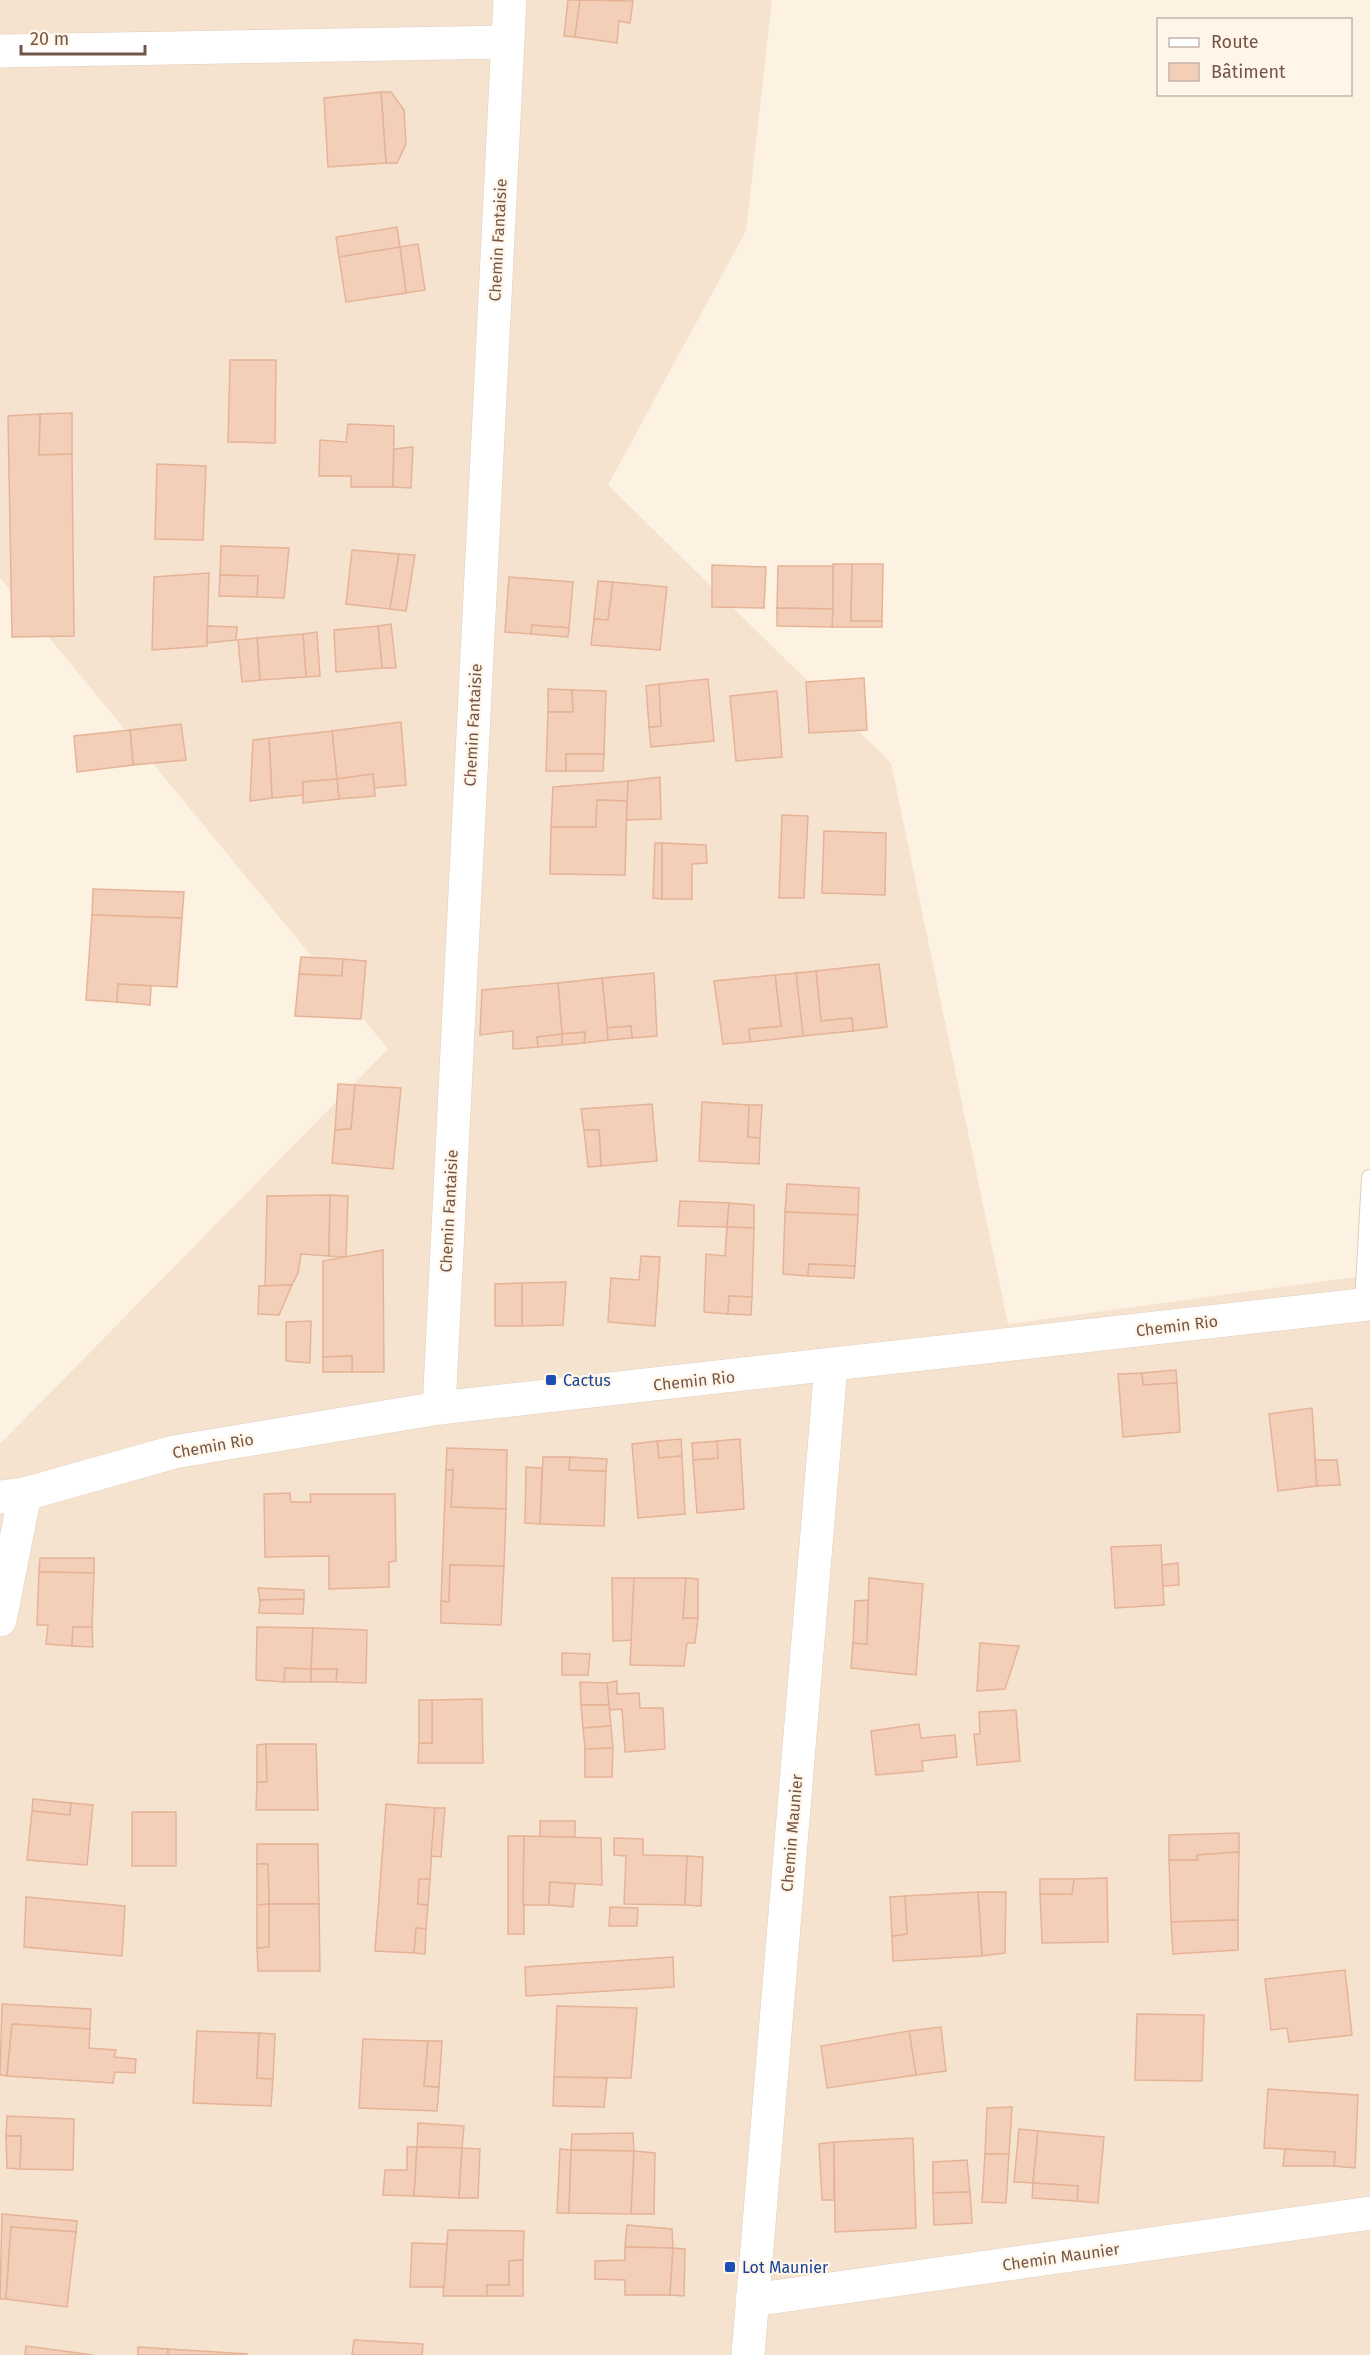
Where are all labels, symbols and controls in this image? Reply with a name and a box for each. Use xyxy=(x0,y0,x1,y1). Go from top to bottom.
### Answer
scale bar xyxy=(21,18,146,56)
legend xyxy=(1157,18,1352,96)
text: 20 m xyxy=(30,28,69,50)
text: Route xyxy=(1211,31,1259,53)
text: Bâtiment xyxy=(1211,61,1286,83)
street label: Chemin Fantaisie xyxy=(485,178,511,302)
street label: Chemin Fantaisie xyxy=(460,663,486,787)
street label: Chemin Fantaisie xyxy=(436,1149,462,1273)
street label: Chemin Rio xyxy=(1135,1312,1219,1340)
street label: Chemin Rio xyxy=(652,1367,736,1395)
place label: Cactus xyxy=(563,1371,611,1390)
marker: Cactus xyxy=(544,1373,558,1387)
street label: Chemin Rio xyxy=(171,1430,255,1462)
street label: Chemin Maunier xyxy=(777,1773,807,1893)
street label: Chemin Maunier xyxy=(1001,2239,1122,2275)
place label: Lot Maunier xyxy=(742,2258,829,2277)
marker: Lot Maunier xyxy=(723,2260,737,2274)

